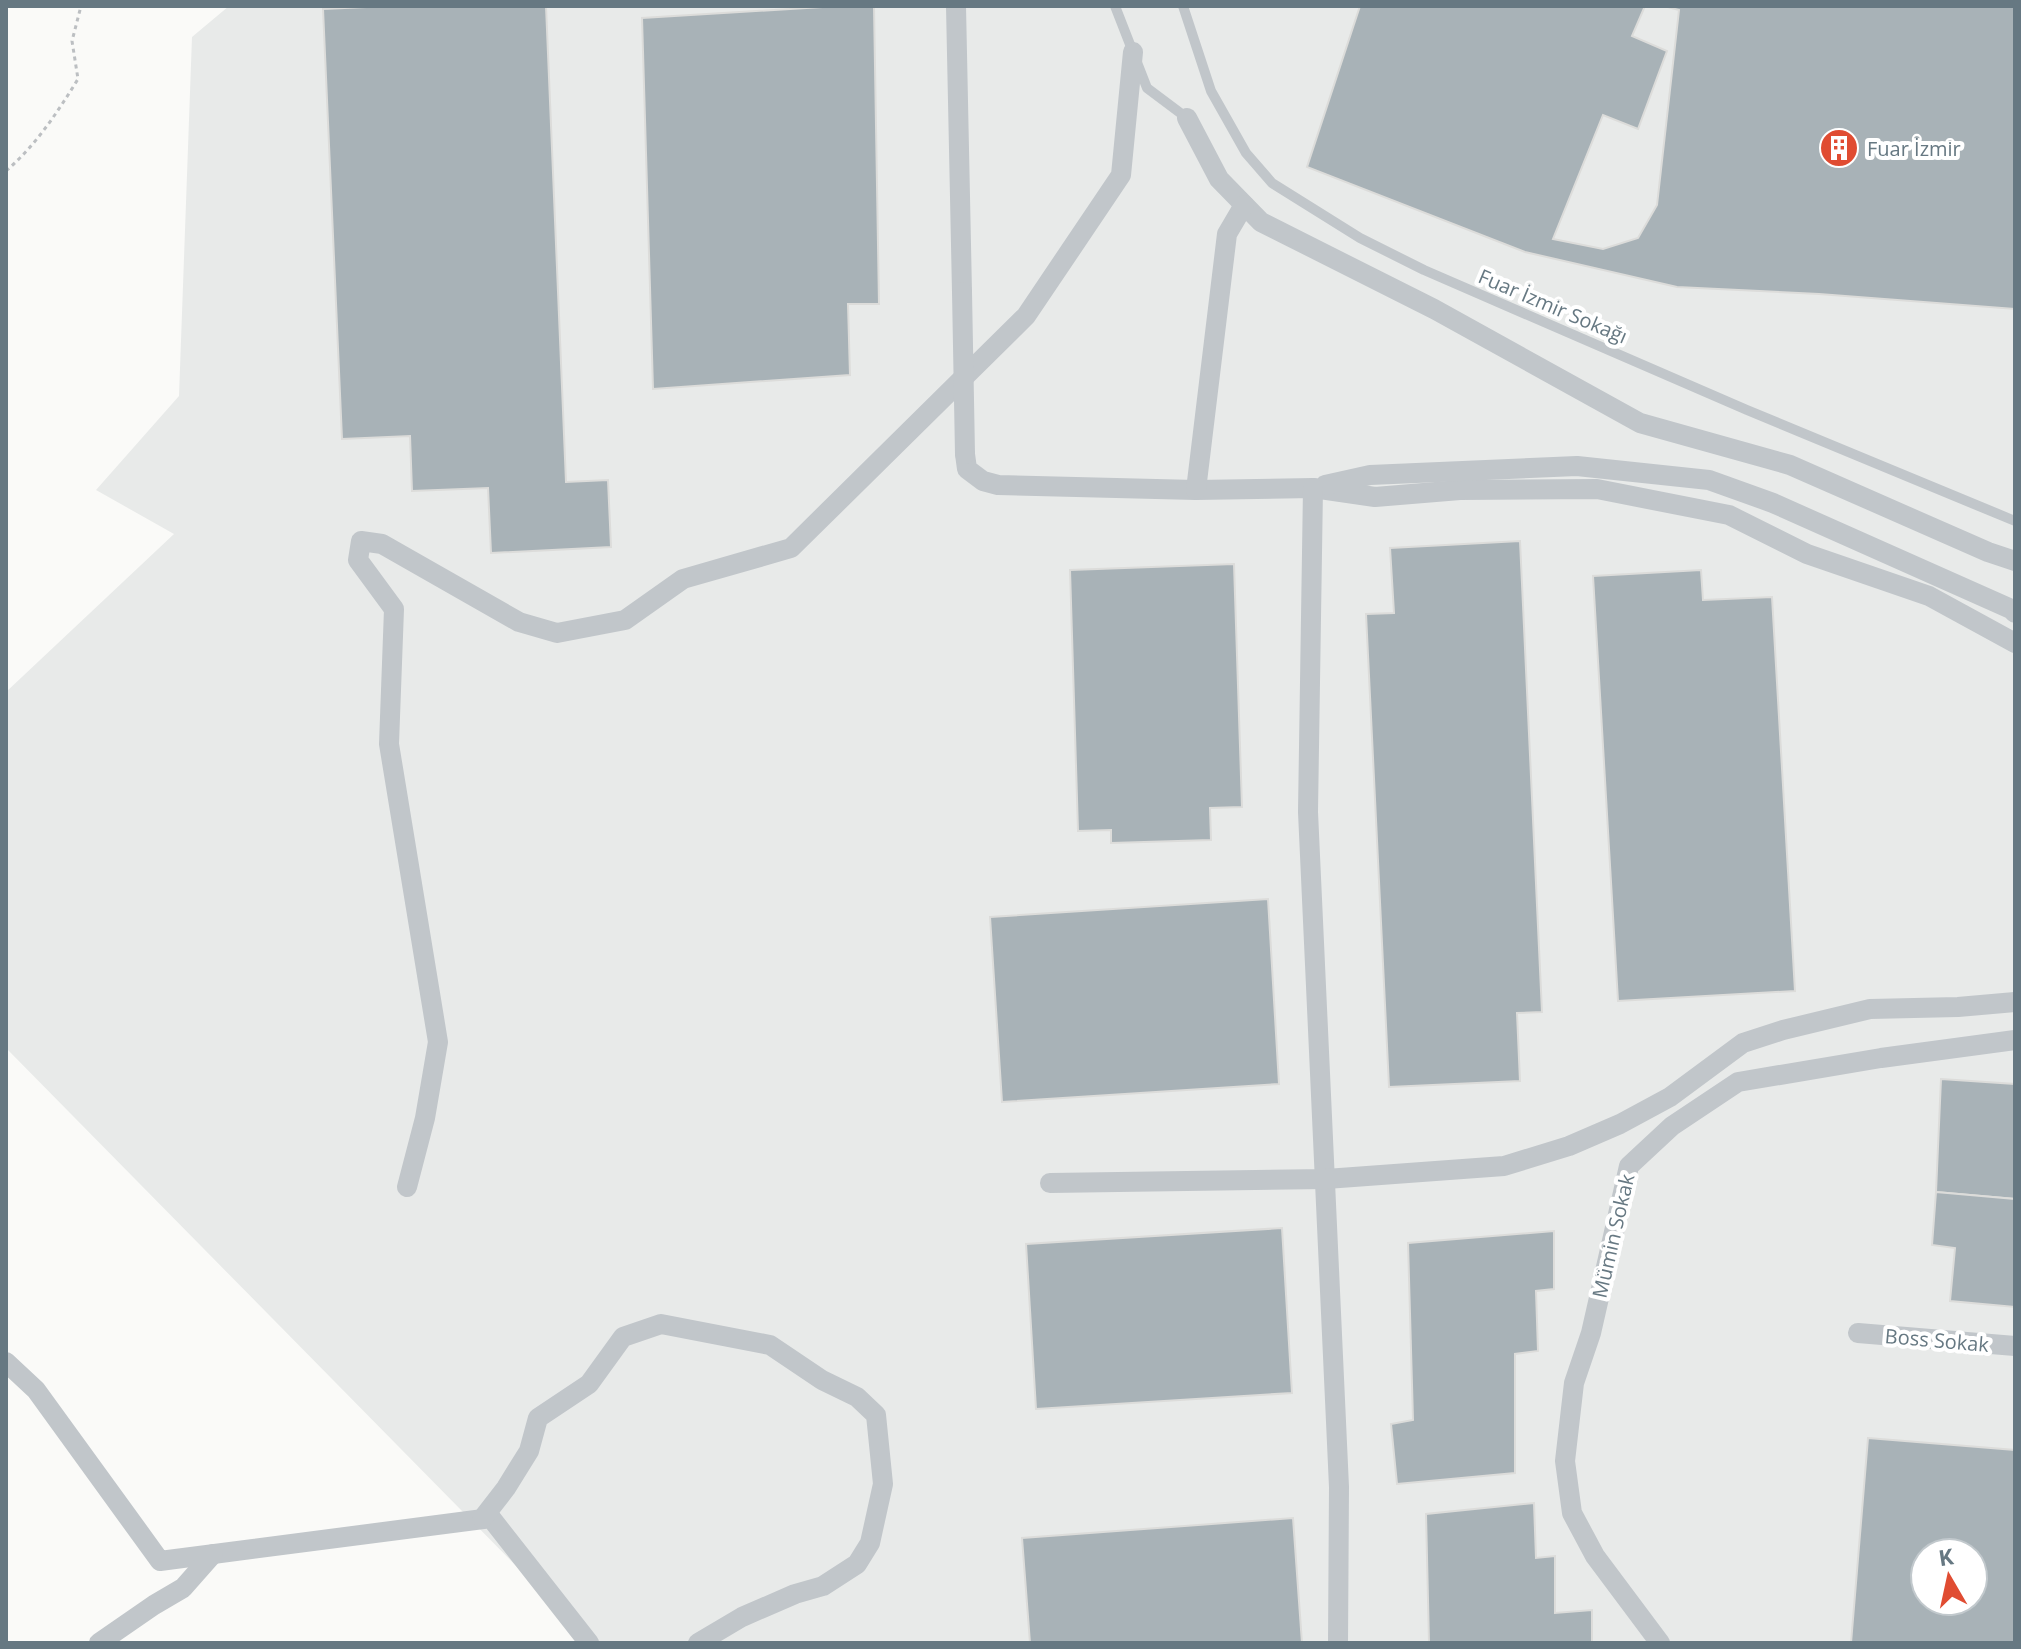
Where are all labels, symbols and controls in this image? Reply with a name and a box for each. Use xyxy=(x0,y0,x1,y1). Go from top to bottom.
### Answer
building icon: Fuar İzmir xyxy=(1818,127,1860,169)
place label: Fuar İzmir xyxy=(1867,135,1961,162)
street label: Fuar İzmir Sokağı xyxy=(1474,262,1632,350)
street label: Mümin Sokak xyxy=(1586,1171,1640,1301)
street label: Boss Sokak xyxy=(1884,1322,1991,1358)
north arrow xyxy=(1909,1537,1989,1617)
text: K xyxy=(1936,1540,1956,1572)

